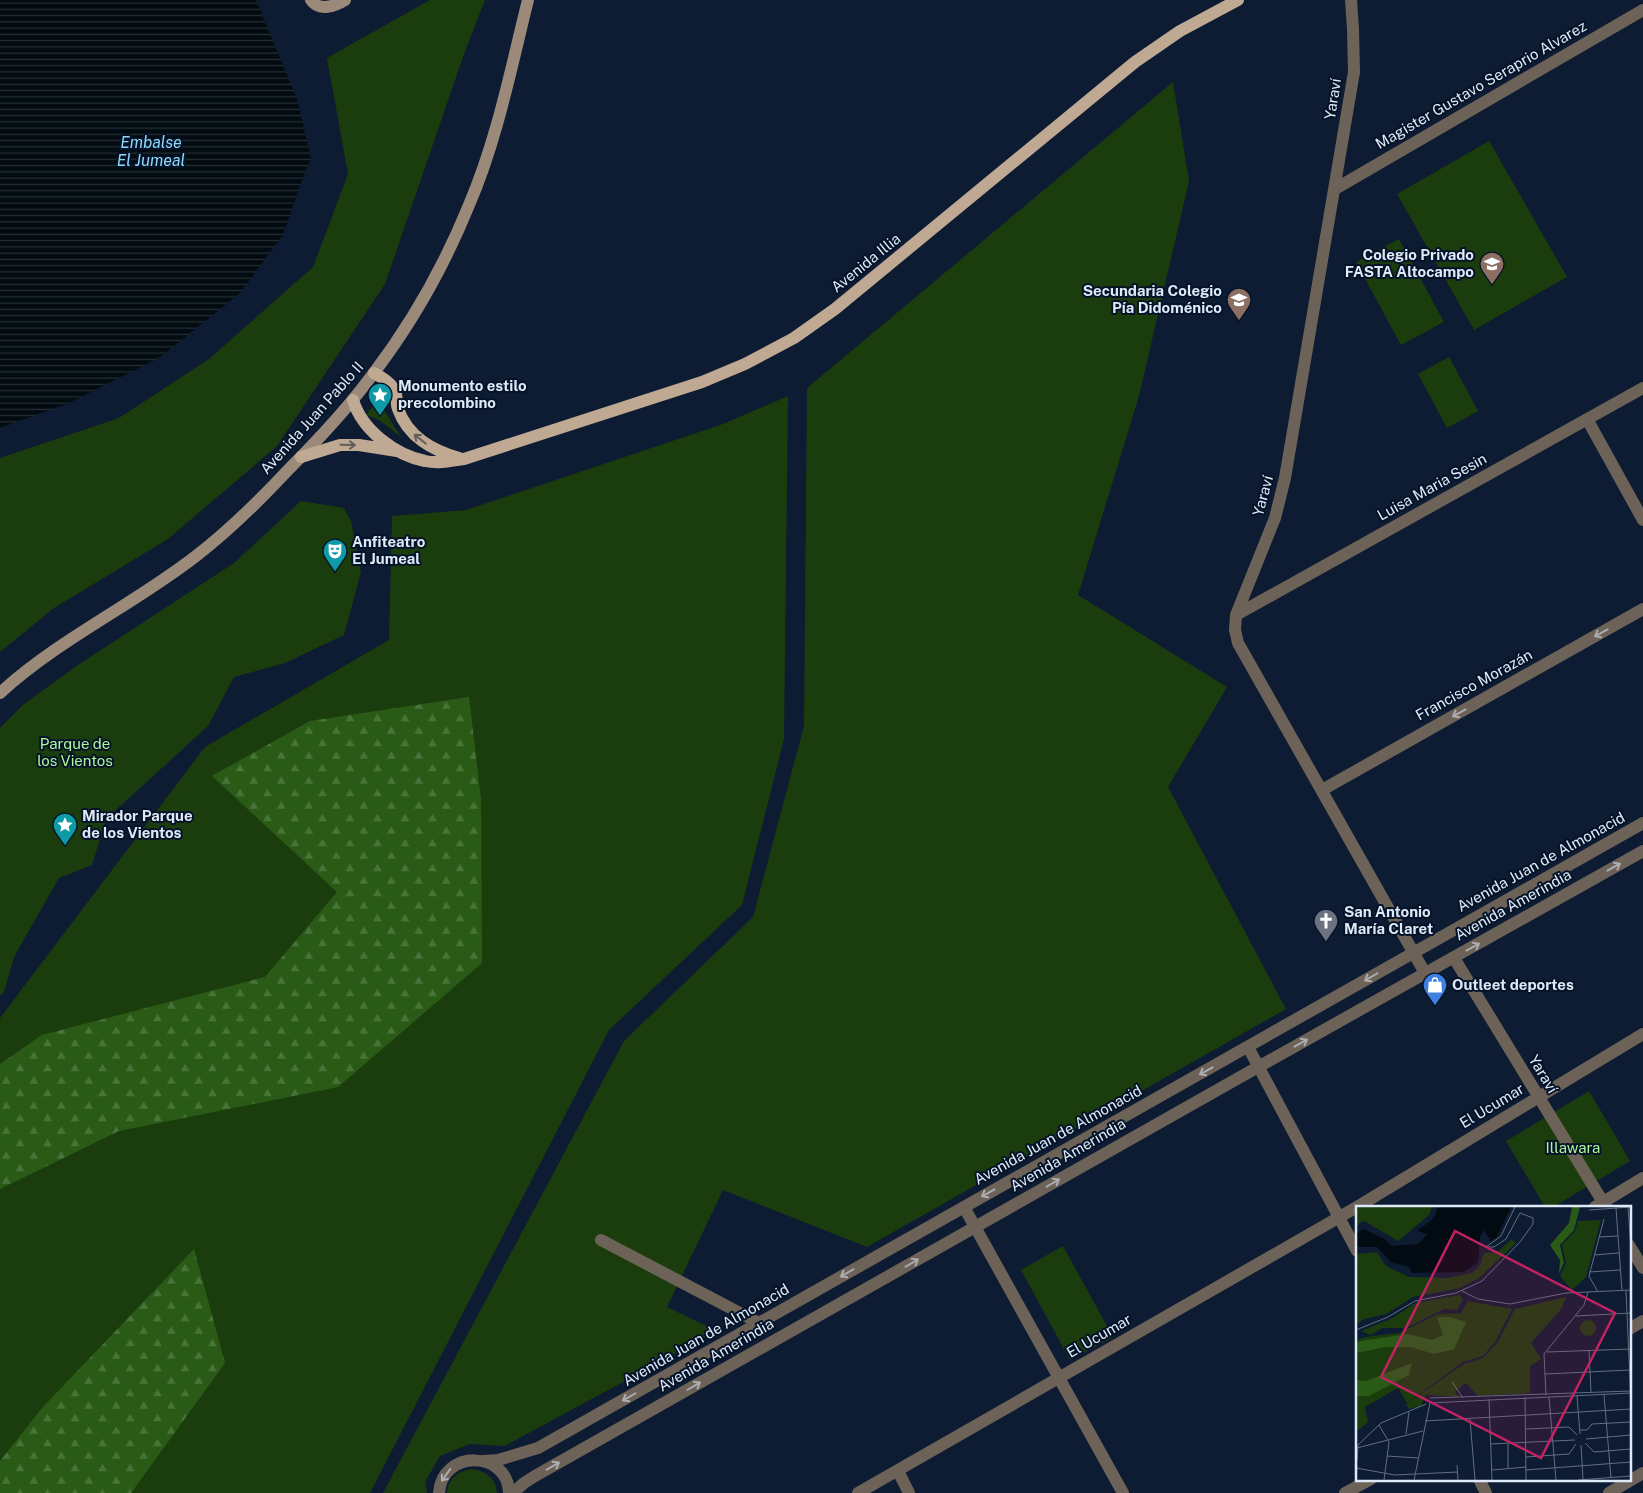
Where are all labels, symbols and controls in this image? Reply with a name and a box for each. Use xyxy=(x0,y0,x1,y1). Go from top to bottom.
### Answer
street label: Magister Gustavo Seraprio Alvarez xyxy=(1372,17,1589,152)
street label: Yaraví xyxy=(1321,77,1344,121)
water label: Embalse El Jumeal xyxy=(117,133,185,170)
street label: Avenida Illia xyxy=(828,230,904,296)
place label: Colegio Privado FASTA Altocampo xyxy=(1345,246,1474,280)
school or university icon: Colegio Privado FASTA Altocampo xyxy=(1479,251,1505,285)
place label: Secundaria Colegio Pía Didoménico xyxy=(1083,282,1222,316)
school or university icon: Secundaria Colegio Pía Didoménico xyxy=(1226,287,1252,321)
street label: Avenida Juan Pablo II xyxy=(257,358,367,477)
place label: Monumento estilo precolombino xyxy=(398,377,527,411)
place icon: Monumento estilo precolombino xyxy=(367,382,393,416)
one-way arrow xyxy=(414,434,427,445)
one-way arrow xyxy=(340,440,356,450)
street label: Luisa Maria Sesin xyxy=(1374,449,1489,524)
street label: Yaraví xyxy=(1249,473,1276,518)
place label: Anfiteatro El Jumeal xyxy=(352,533,426,567)
theatre icon: Anfiteatro El Jumeal xyxy=(322,538,348,572)
one-way arrow xyxy=(1594,628,1608,638)
street label: Francisco Morazán xyxy=(1412,645,1535,724)
one-way arrow xyxy=(1452,708,1467,718)
park label: Parque de los Vientos xyxy=(37,735,113,769)
place label: Mirador Parque de los Vientos xyxy=(82,807,193,841)
street label: Avenida Juan de Almonacid xyxy=(1454,808,1628,915)
place icon: Mirador Parque de los Vientos xyxy=(52,812,78,846)
one-way arrow xyxy=(1607,861,1621,871)
street label: Avenida Amerindia xyxy=(1452,866,1574,944)
place label: San Antonio María Claret xyxy=(1344,903,1433,937)
church icon: San Antonio María Claret xyxy=(1313,908,1339,942)
one-way arrow xyxy=(1465,941,1480,951)
one-way arrow xyxy=(1365,972,1379,982)
shop icon: Outleet deportes xyxy=(1422,972,1448,1006)
place label: Outleet deportes xyxy=(1452,976,1574,993)
one-way arrow xyxy=(1293,1038,1308,1048)
street label: Yaraví xyxy=(1526,1052,1562,1096)
one-way arrow xyxy=(1199,1066,1213,1076)
street label: El Ucumar xyxy=(1457,1080,1527,1131)
street label: Avenida Juan de Almonacid xyxy=(971,1081,1145,1188)
street label: Avenida Amerindia xyxy=(1007,1115,1128,1195)
park label: Illawara xyxy=(1546,1139,1600,1156)
one-way arrow xyxy=(1046,1177,1060,1187)
one-way arrow xyxy=(981,1189,996,1199)
inset map xyxy=(1356,1206,1630,1480)
one-way arrow xyxy=(904,1257,919,1267)
one-way arrow xyxy=(840,1269,854,1279)
street label: Avenida Juan de Almonacid xyxy=(620,1280,792,1389)
street label: El Ucumar xyxy=(1063,1310,1134,1361)
street label: Avenida Amerindia xyxy=(655,1315,776,1395)
one-way arrow xyxy=(687,1381,702,1391)
one-way arrow xyxy=(622,1392,637,1402)
one-way arrow xyxy=(546,1461,560,1471)
one-way arrow xyxy=(441,1468,451,1482)

